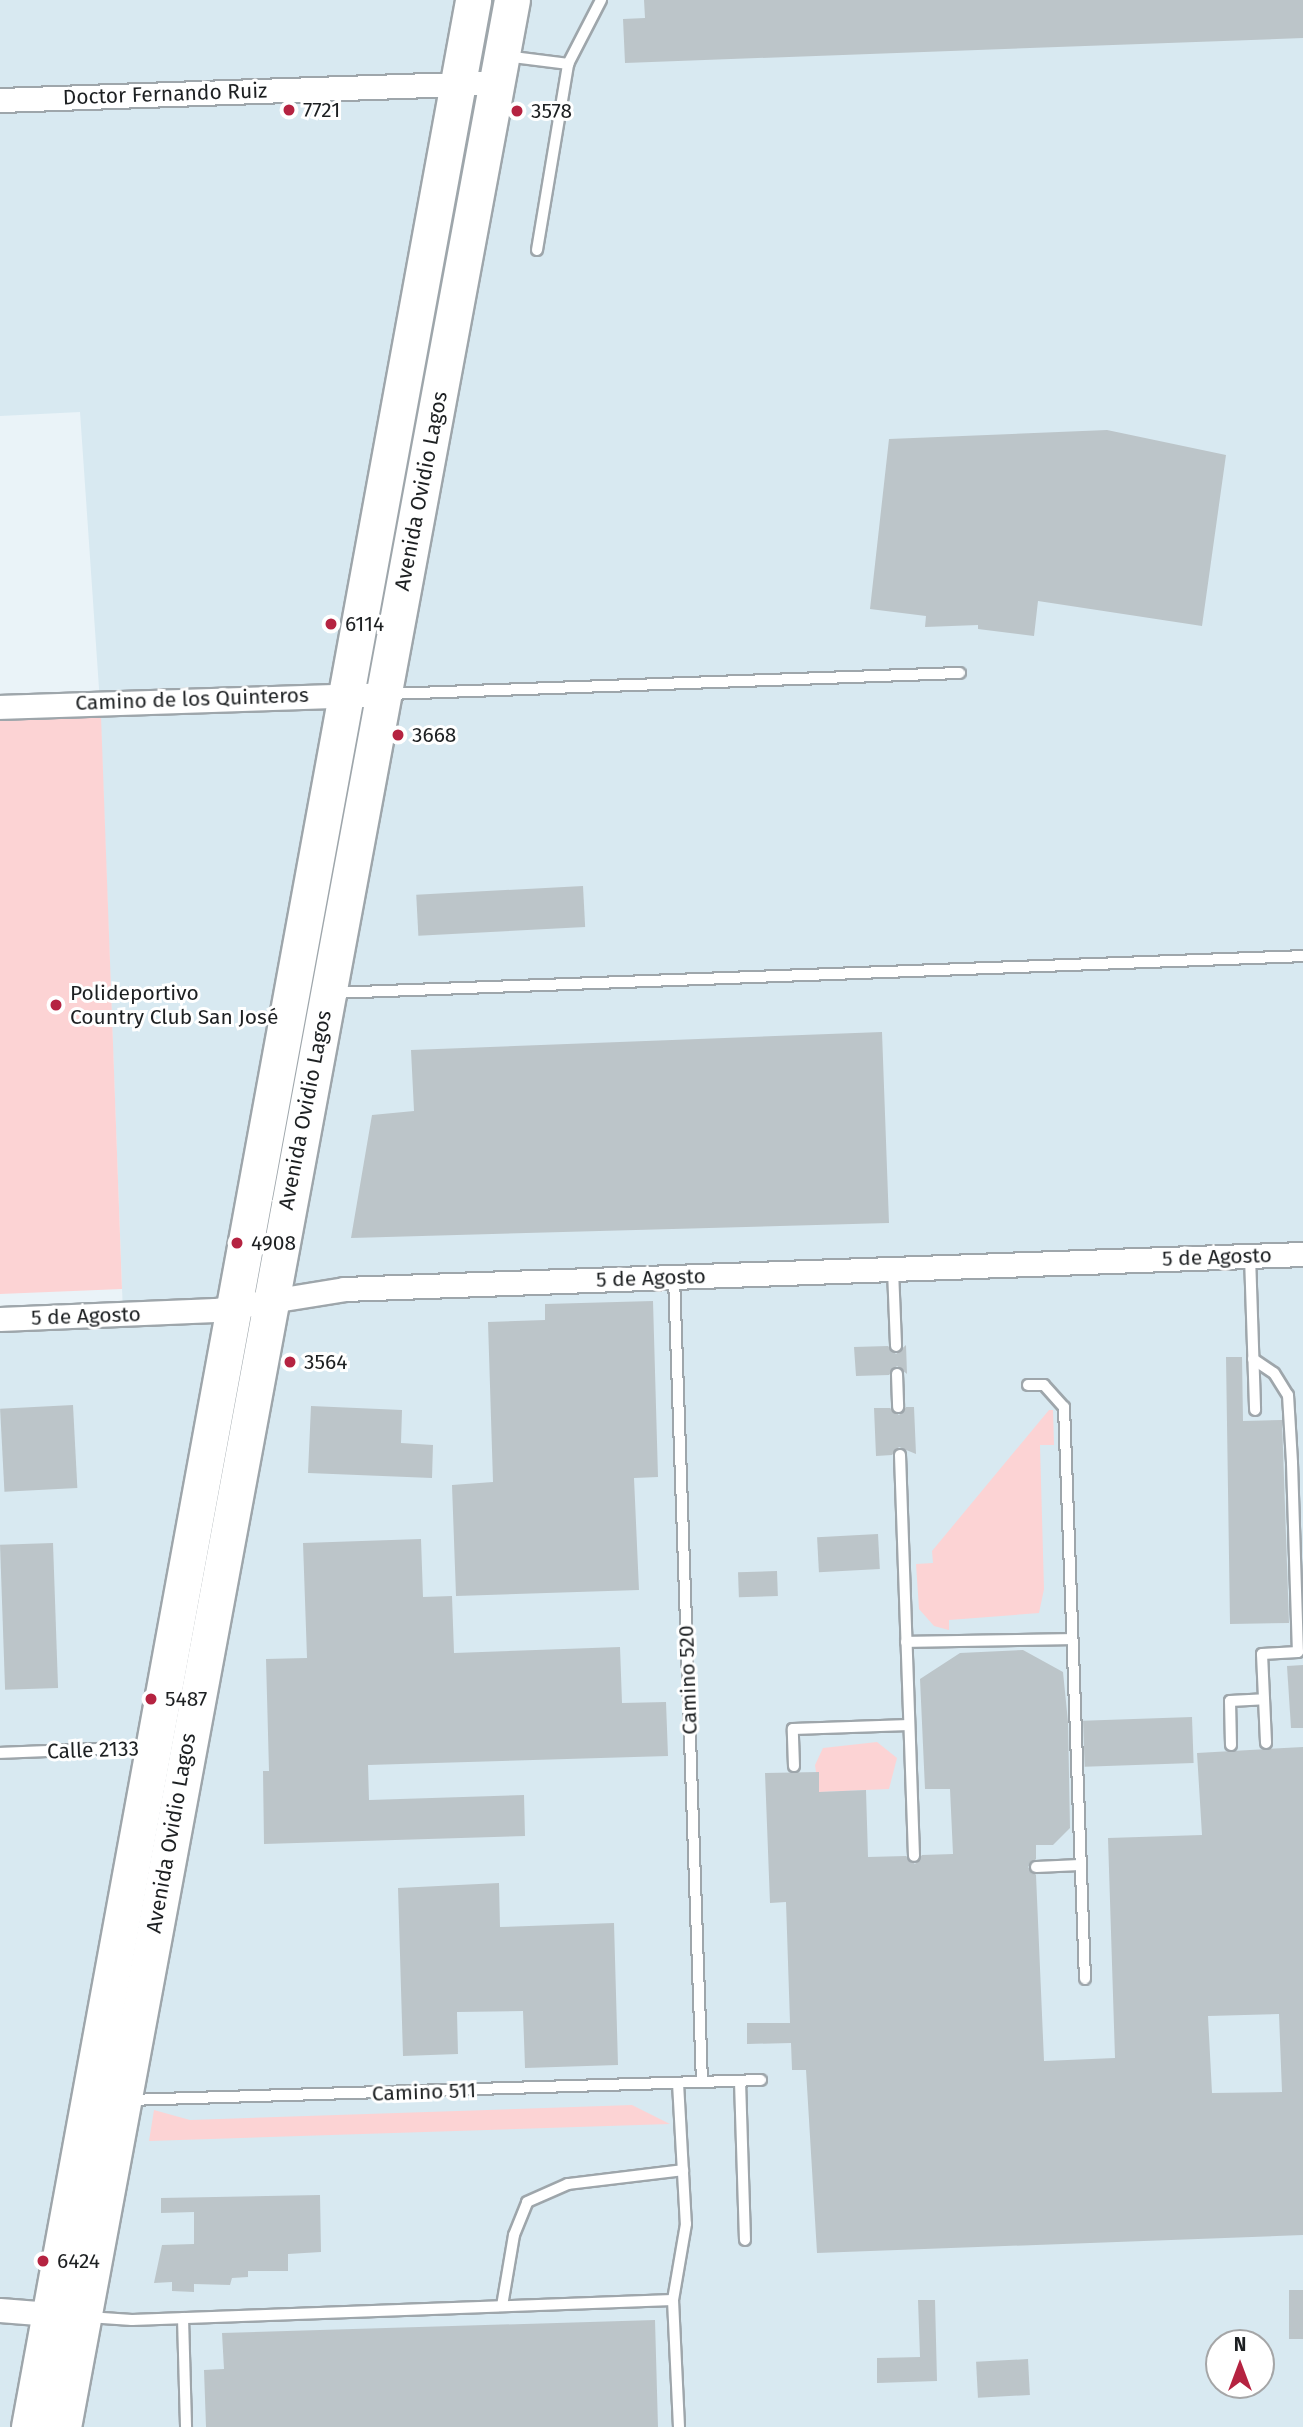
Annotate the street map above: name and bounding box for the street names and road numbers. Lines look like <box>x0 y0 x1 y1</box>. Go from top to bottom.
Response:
street label: Doctor Fernando Ruiz <box>62 78 268 110</box>
street label: Avenida Ovidio Lagos <box>389 389 453 593</box>
street label: Camino de los Quinteros <box>75 682 309 716</box>
street label: Avenida Ovidio Lagos <box>273 1008 337 1212</box>
street label: 5 de Agosto <box>1162 1242 1272 1272</box>
street label: 5 de Agosto <box>596 1263 706 1293</box>
street label: 5 de Agosto <box>31 1301 141 1331</box>
street label: Camino 520 <box>673 1625 703 1735</box>
street label: Avenida Ovidio Lagos <box>141 1731 201 1935</box>
street label: Calle 2133 <box>47 1736 139 1764</box>
street label: Camino 511 <box>371 2078 477 2106</box>

